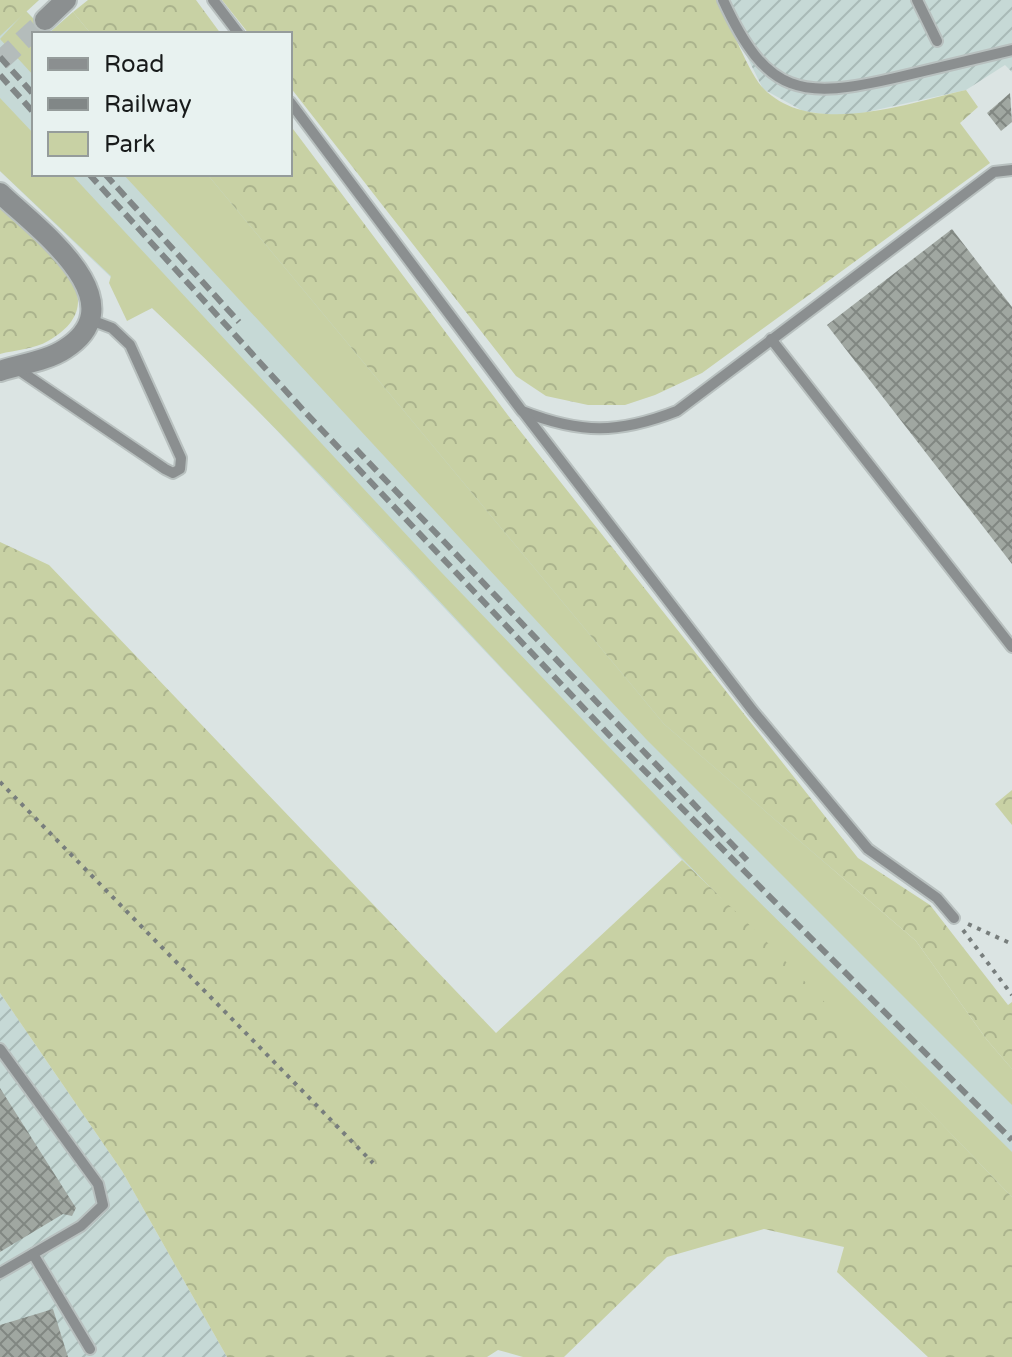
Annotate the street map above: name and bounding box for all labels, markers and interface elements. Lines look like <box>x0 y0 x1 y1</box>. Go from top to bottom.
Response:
legend <box>32 32 292 176</box>
text: Road <box>104 50 164 79</box>
text: Railway <box>104 90 192 119</box>
text: Park <box>104 130 155 159</box>

